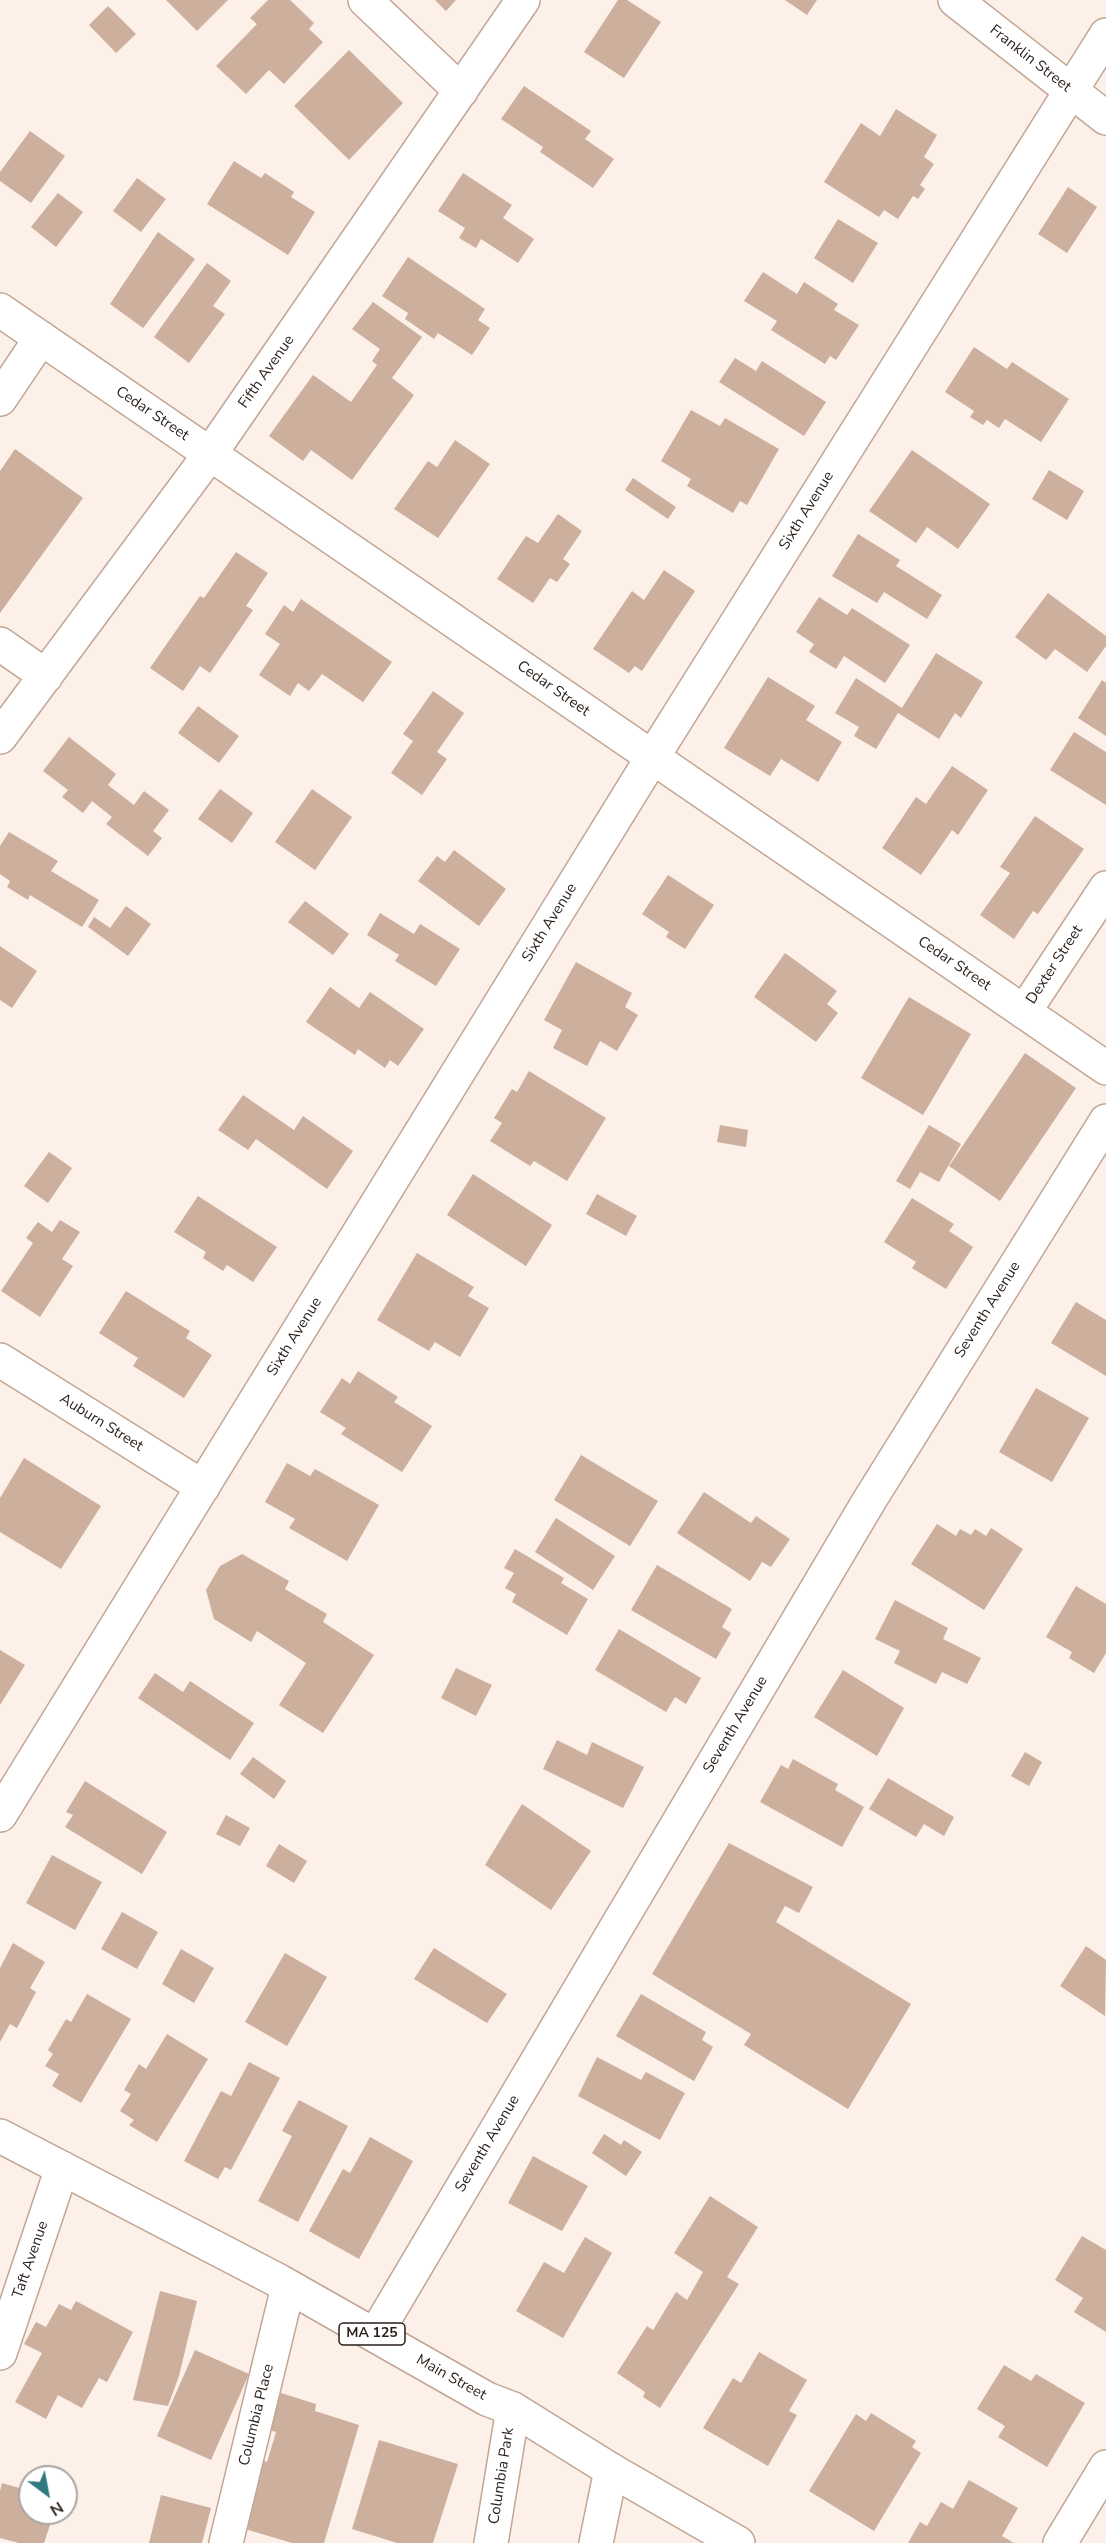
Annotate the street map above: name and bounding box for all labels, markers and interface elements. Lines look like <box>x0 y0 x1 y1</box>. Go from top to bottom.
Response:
street label: Franklin Street <box>986 22 1074 96</box>
street label: Fifth Avenue <box>235 332 299 412</box>
street label: Cedar Street <box>112 383 192 445</box>
street label: Sixth Avenue <box>776 468 838 554</box>
street label: Cedar Street <box>513 657 593 721</box>
street label: Sixth Avenue <box>519 880 581 966</box>
street label: Dexter Street <box>1023 922 1087 1008</box>
street label: Cedar Street <box>914 933 994 995</box>
street label: Seventh Avenue <box>951 1259 1025 1361</box>
street label: Sixth Avenue <box>264 1294 326 1380</box>
street label: Auburn Street <box>56 1390 146 1456</box>
street label: Seventh Avenue <box>700 1673 772 1777</box>
street label: Seventh Avenue <box>452 2092 524 2196</box>
street label: Taft Avenue <box>9 2219 53 2301</box>
road number: MA 125 <box>339 2323 405 2345</box>
street label: Main Street <box>413 2351 489 2405</box>
street label: Columbia Place <box>236 2362 278 2468</box>
street label: Columbia Park <box>485 2426 519 2526</box>
north arrow <box>18 2465 78 2525</box>
text: N <box>46 2496 67 2521</box>

